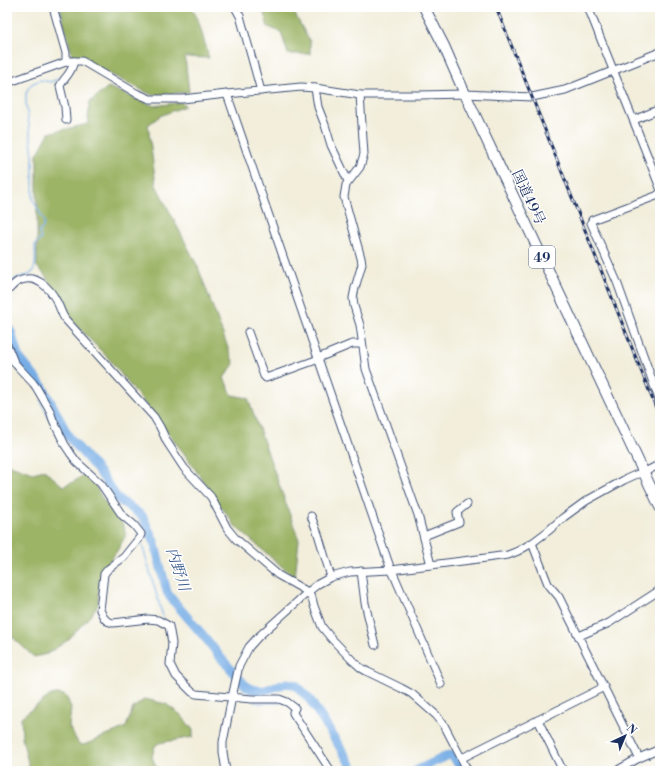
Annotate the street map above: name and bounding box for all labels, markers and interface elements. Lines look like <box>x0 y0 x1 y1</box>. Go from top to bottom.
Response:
street label: 国道49号 <box>508 167 549 228</box>
road number: 49 <box>529 246 555 268</box>
water label: 内野川 <box>162 545 194 595</box>
north arrow <box>605 716 645 756</box>
text: N <box>623 721 639 738</box>

